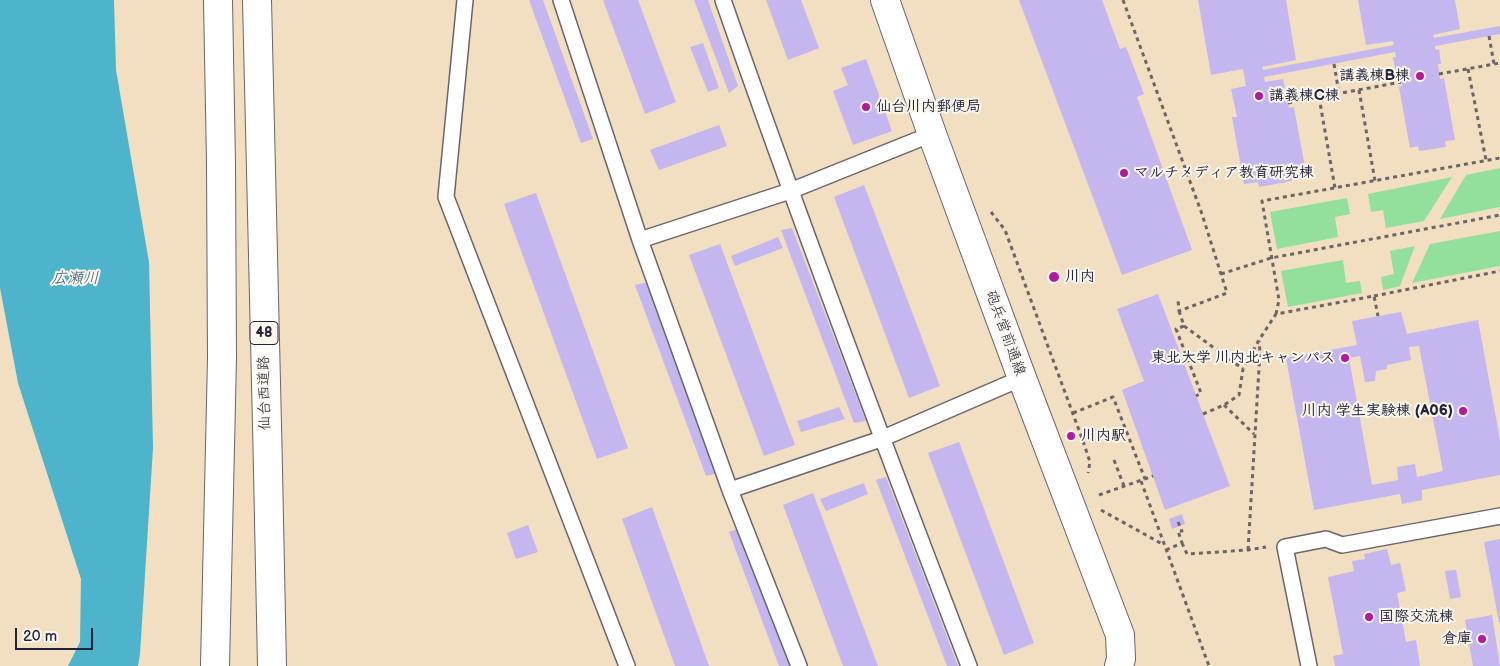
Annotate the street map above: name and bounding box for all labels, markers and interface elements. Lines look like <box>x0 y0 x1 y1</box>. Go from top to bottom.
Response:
place label: 講義棟B棟 <box>1339 67 1410 85</box>
marker: 講義棟B棟 <box>1414 70 1426 82</box>
place label: 講義棟C棟 <box>1269 87 1340 105</box>
marker: 講義棟C棟 <box>1253 90 1265 102</box>
place label: 仙台川内郵便局 <box>876 98 981 116</box>
marker: 仙台川内郵便局 <box>860 101 872 113</box>
place label: マルチメディア教育研究棟 <box>1134 164 1314 182</box>
marker: マルチメディア教育研究棟 <box>1118 167 1130 179</box>
place label: 川内 <box>1065 268 1095 286</box>
water label: 広瀬川 <box>51 269 99 289</box>
marker: 川内 <box>1047 270 1061 284</box>
street label: 砲兵営前通線 <box>981 288 1029 378</box>
road number: 48 <box>250 322 278 344</box>
place label: 東北大学 川内北キャンパス <box>1151 349 1335 367</box>
marker: 東北大学 川内北キャンパス <box>1339 352 1351 364</box>
street label: 仙台西道路 <box>255 355 275 431</box>
place label: 川内 学生実験棟 (A06) <box>1302 402 1453 420</box>
marker: 川内 学生実験棟 (A06) <box>1457 405 1469 417</box>
place label: 川内駅 <box>1081 427 1126 445</box>
marker: 川内駅 <box>1065 430 1077 442</box>
place label: 国際交流棟 <box>1379 608 1454 626</box>
marker: 国際交流棟 <box>1363 611 1375 623</box>
scale bar <box>18 618 95 650</box>
text: 20 m <box>23 627 57 646</box>
place label: 倉庫 <box>1442 630 1472 648</box>
marker: 倉庫 <box>1476 633 1488 645</box>

